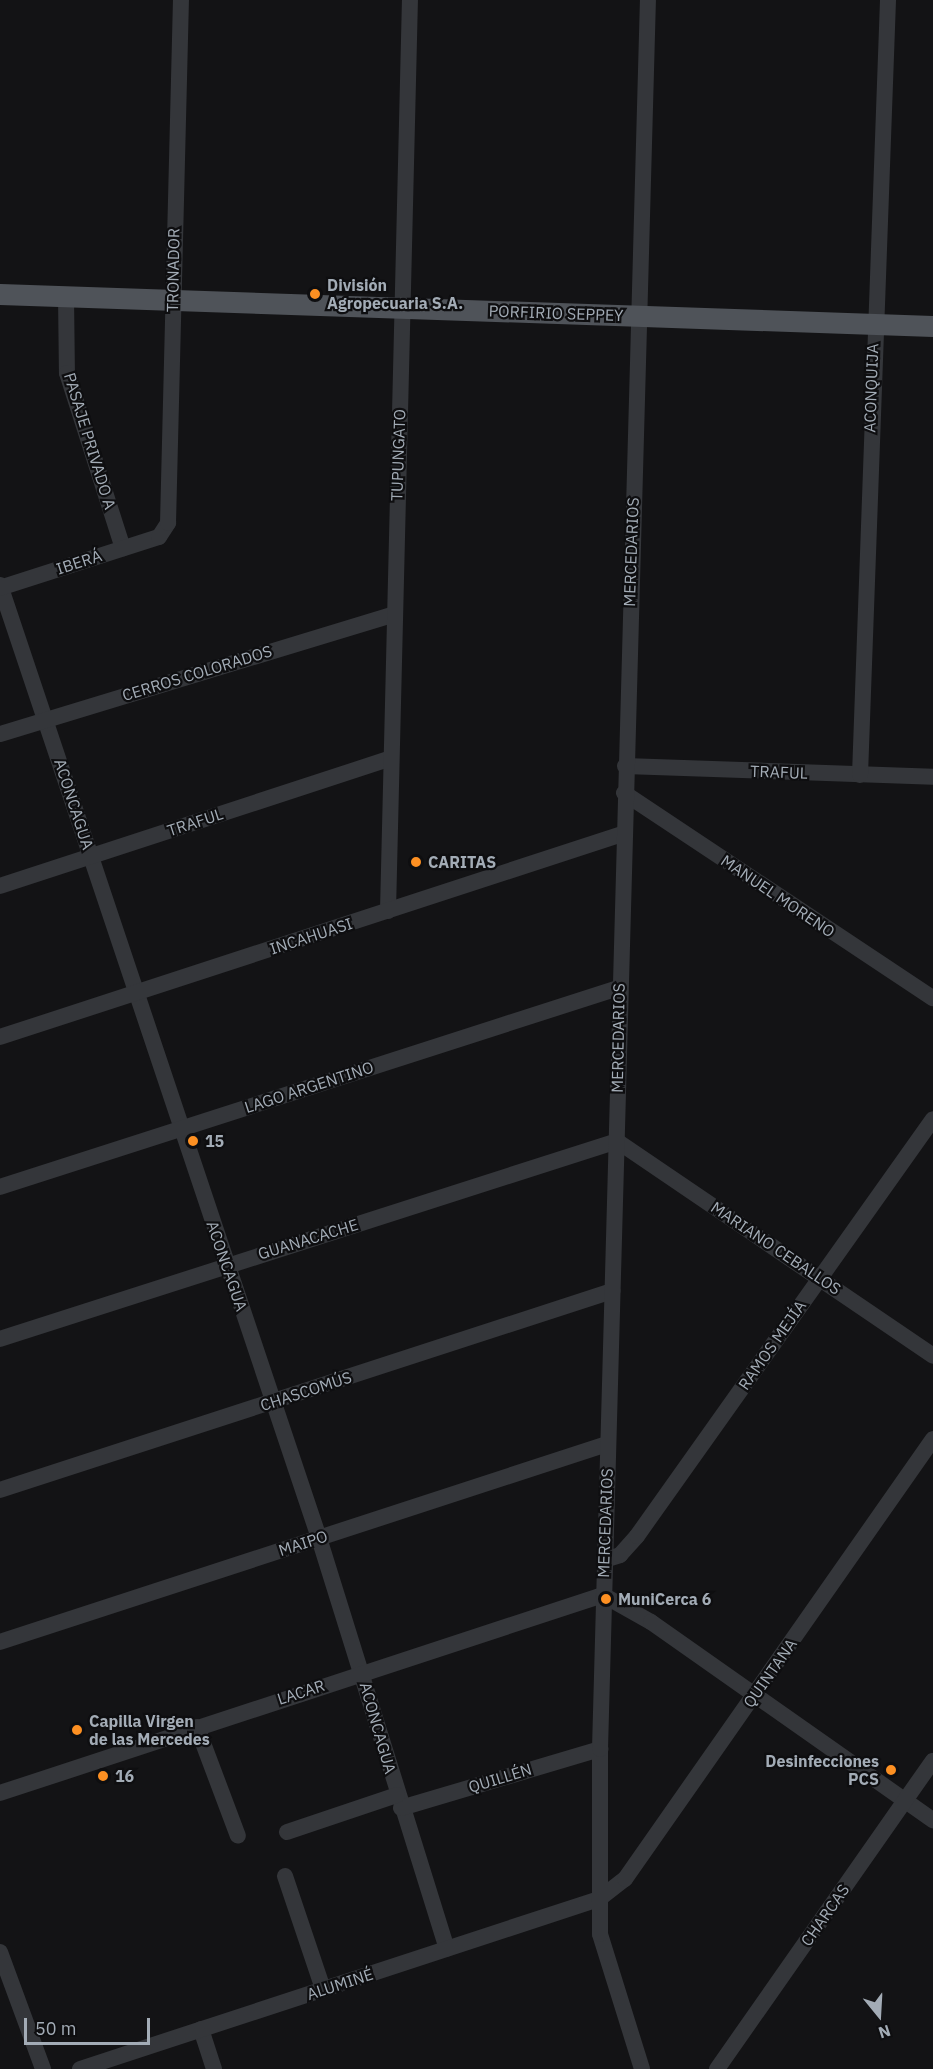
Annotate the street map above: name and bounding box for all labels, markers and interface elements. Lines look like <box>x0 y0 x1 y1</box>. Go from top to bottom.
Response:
street label: TRONADOR <box>163 228 183 312</box>
place label: División Agropecuaria S.A. <box>327 275 463 313</box>
marker: División Agropecuaria S.A. <box>308 287 322 301</box>
street label: PORFIRIO SEPPEY <box>488 301 624 325</box>
street label: ACONQUIJA <box>860 343 882 433</box>
street label: PASAJE PRIVADO A <box>60 370 120 512</box>
street label: TUPUNGATO <box>387 409 409 501</box>
street label: MERCEDARIOS <box>619 497 643 607</box>
street label: IBERÁ <box>54 546 104 578</box>
street label: CERROS COLORADOS <box>120 641 274 705</box>
street label: ACONCAGUA <box>50 756 98 852</box>
street label: TRAFUL <box>750 761 808 783</box>
street label: TRAFUL <box>165 804 225 840</box>
street label: MANUEL MORENO <box>717 851 839 941</box>
place label: CARITAS <box>428 852 496 872</box>
marker: CARITAS <box>409 855 423 869</box>
street label: INCAHUASI <box>267 914 355 958</box>
street label: MERCEDARIOS <box>607 983 629 1093</box>
street label: LAGO ARGENTINO <box>242 1057 376 1117</box>
place label: 15 <box>205 1131 224 1151</box>
marker: 15 <box>186 1134 200 1148</box>
street label: MARIANO CEBALLOS <box>707 1197 845 1299</box>
street label: GUANACACHE <box>256 1215 360 1263</box>
street label: ACONCAGUA <box>203 1218 251 1314</box>
street label: RAMOS MEJÍA <box>734 1297 810 1393</box>
street label: CHASCOMÚS <box>258 1367 354 1415</box>
street label: MERCEDARIOS <box>593 1468 617 1578</box>
street label: MAIPO <box>276 1526 330 1560</box>
place label: MuniCerca 6 <box>618 1589 711 1609</box>
marker: MuniCerca 6 <box>599 1592 613 1606</box>
street label: QUINTANA <box>739 1635 801 1711</box>
street label: LACAR <box>275 1675 327 1709</box>
street label: ACONCAGUA <box>356 1680 400 1776</box>
place label: Capilla Virgen de las Mercedes <box>89 1711 210 1749</box>
marker: Capilla Virgen de las Mercedes <box>70 1723 84 1737</box>
place label: Desinfecciones PCS <box>765 1751 879 1789</box>
street label: QUILLÉN <box>466 1759 534 1797</box>
marker: Desinfecciones PCS <box>884 1763 898 1777</box>
place label: 16 <box>115 1766 134 1786</box>
marker: 16 <box>96 1769 110 1783</box>
street label: CHARCAS <box>797 1880 853 1950</box>
street label: ALUMINÉ <box>304 1964 376 2004</box>
north arrow <box>849 1985 909 2045</box>
scale bar <box>27 2006 153 2044</box>
text: 50 m <box>35 2017 77 2040</box>
text: N <box>876 2021 893 2043</box>

